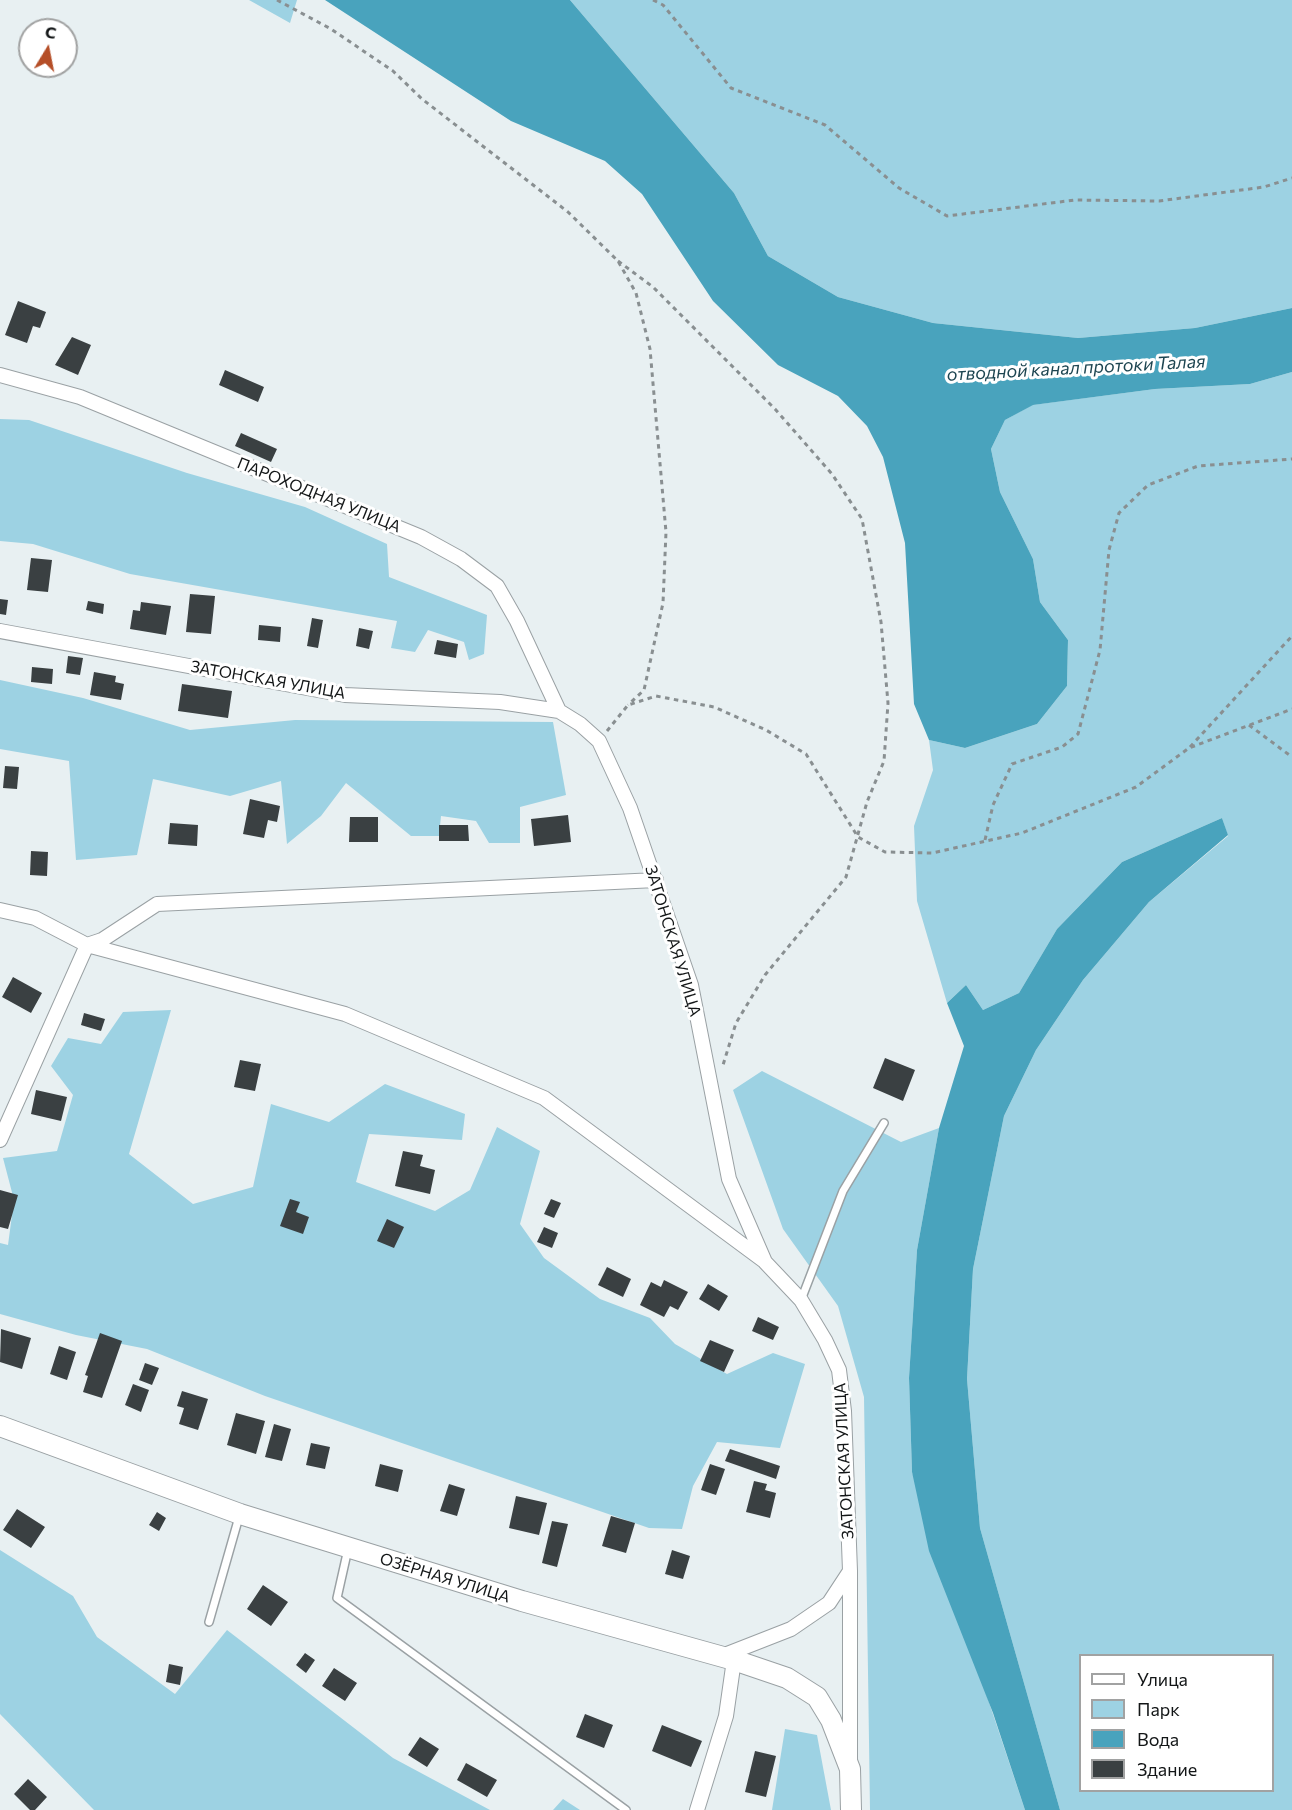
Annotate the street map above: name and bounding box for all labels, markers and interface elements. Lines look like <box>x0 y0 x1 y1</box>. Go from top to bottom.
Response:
north arrow <box>18 18 78 78</box>
text: С <box>44 21 58 42</box>
water label: отводной канал протоки Талая <box>946 350 1206 386</box>
street label: ПАРОХОДНАЯ УЛИЦА <box>234 453 404 537</box>
street label: ЗАТОНСКАЯ УЛИЦА <box>189 657 347 703</box>
street label: ЗАТОНСКАЯ УЛИЦА <box>641 863 705 1019</box>
street label: ЗАТОНСКАЯ УЛИЦА <box>830 1382 858 1540</box>
street label: ОЗЁРНАЯ УЛИЦА <box>378 1549 512 1607</box>
legend <box>1079 1654 1274 1792</box>
text: Улица <box>1137 1668 1188 1690</box>
text: Парк <box>1137 1698 1180 1720</box>
text: Вода <box>1137 1728 1179 1750</box>
text: Здание <box>1137 1758 1197 1780</box>

